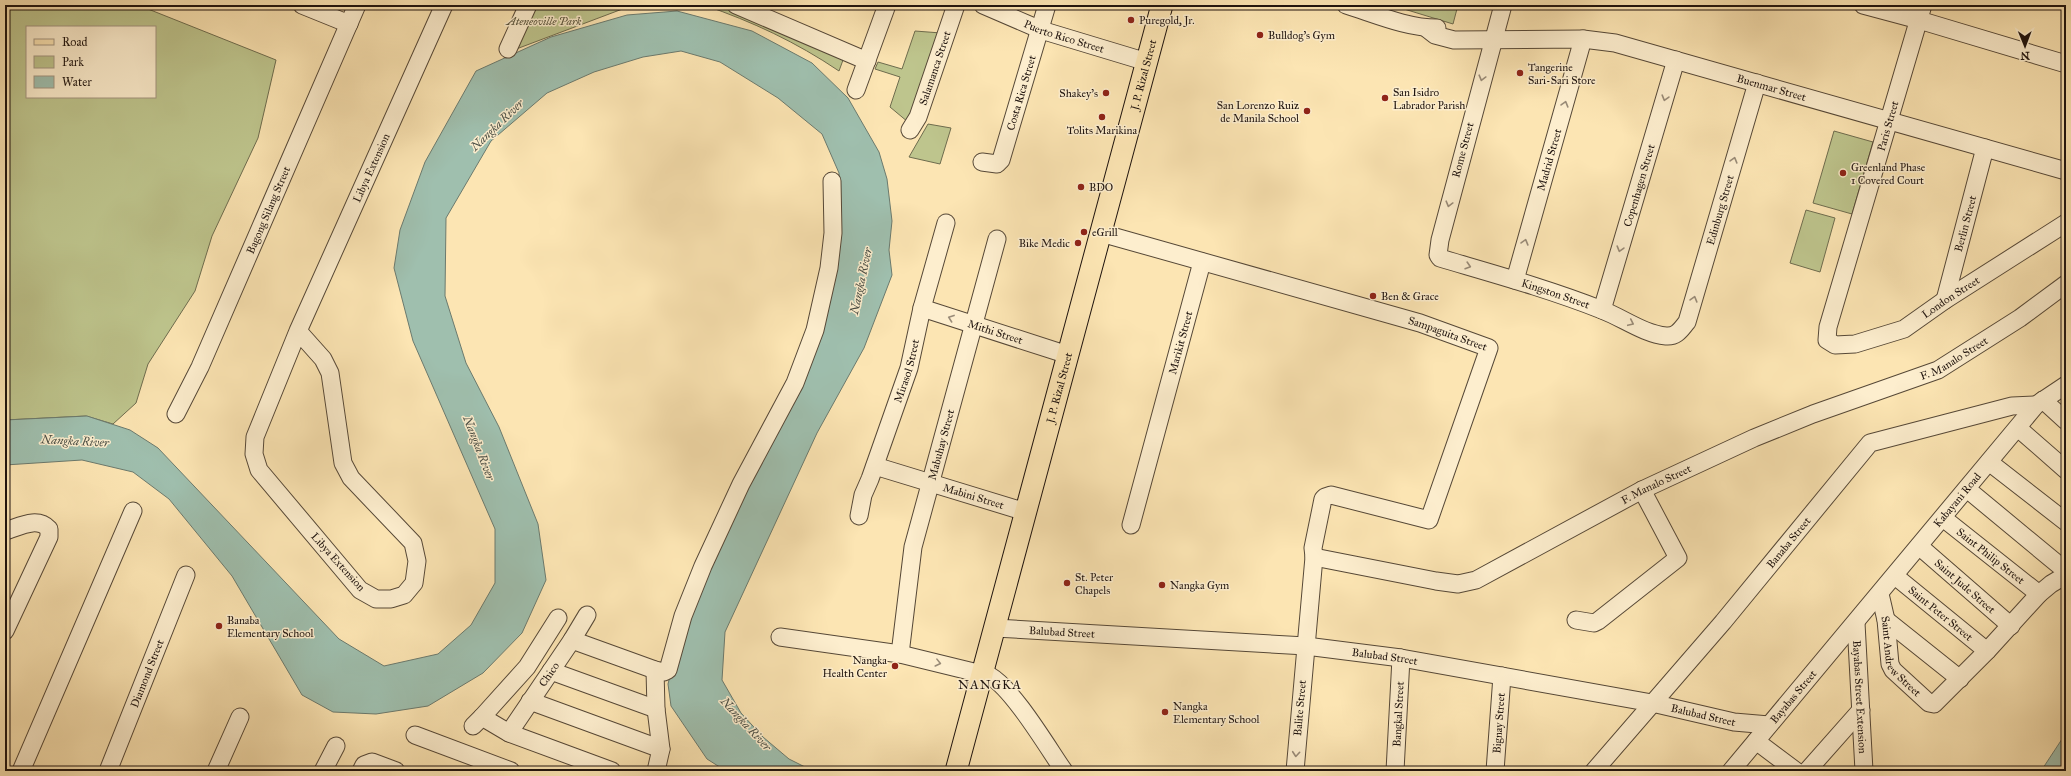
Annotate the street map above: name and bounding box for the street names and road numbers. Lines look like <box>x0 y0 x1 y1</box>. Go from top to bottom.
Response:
street label: Puerto Rico Street <box>1022 17 1106 55</box>
street label: Salamanca Street <box>916 29 953 107</box>
street label: J. P. Rizal Street <box>1127 38 1159 113</box>
street label: Costa Rica Street <box>1004 53 1038 132</box>
street label: Buenmar Street <box>1735 71 1808 103</box>
street label: Paris Street <box>1875 99 1901 153</box>
street label: Rome Street <box>1449 121 1477 179</box>
street label: Madrid Street <box>1534 127 1564 192</box>
street label: Libya Extension <box>350 131 392 204</box>
street label: Copenhagen Street <box>1621 142 1657 228</box>
street label: Bagong Silang Street <box>243 164 293 256</box>
street label: Edinburg Street <box>1703 173 1736 247</box>
street label: Berlin Street <box>1951 194 1979 253</box>
street label: London Street <box>1919 273 1982 321</box>
street label: Kingston Street <box>1520 276 1592 311</box>
street label: Marikit Street <box>1166 309 1195 376</box>
street label: Sampaguita Street <box>1407 314 1489 353</box>
street label: Mithi Street <box>966 317 1025 347</box>
street label: F. Manalo Street <box>1918 334 1990 382</box>
street label: Mirasol Street <box>891 338 922 404</box>
street label: J. P. Rizal Street <box>1043 351 1075 426</box>
street label: Mabuhay Street <box>925 408 957 481</box>
street label: F. Manalo Street <box>1619 462 1693 507</box>
street label: Kabayani Road <box>1931 470 1984 530</box>
street label: Mabini Street <box>941 481 1006 511</box>
street label: Banaba Street <box>1764 514 1813 571</box>
street label: Saint Philip Street <box>1954 525 2027 587</box>
street label: Libya Extension <box>308 530 368 594</box>
street label: Saint Jude Street <box>1932 556 1998 616</box>
street label: Saint Peter Street <box>1906 583 1976 643</box>
street label: Saint Andrew Street <box>1879 615 1924 699</box>
street label: Balubad Street <box>1029 623 1095 640</box>
street label: Diamond Street <box>127 637 166 710</box>
street label: Bayabas Street Extension <box>1850 640 1870 754</box>
street label: Balubad Street <box>1351 645 1419 667</box>
street label: Chico <box>536 659 562 689</box>
street label: Bayabas Street <box>1767 667 1819 726</box>
street label: Balite Street <box>1291 679 1309 736</box>
street label: Bangkal Street <box>1390 681 1406 747</box>
street label: Bignay Street <box>1490 692 1507 754</box>
street label: Balubad Street <box>1670 701 1737 729</box>

